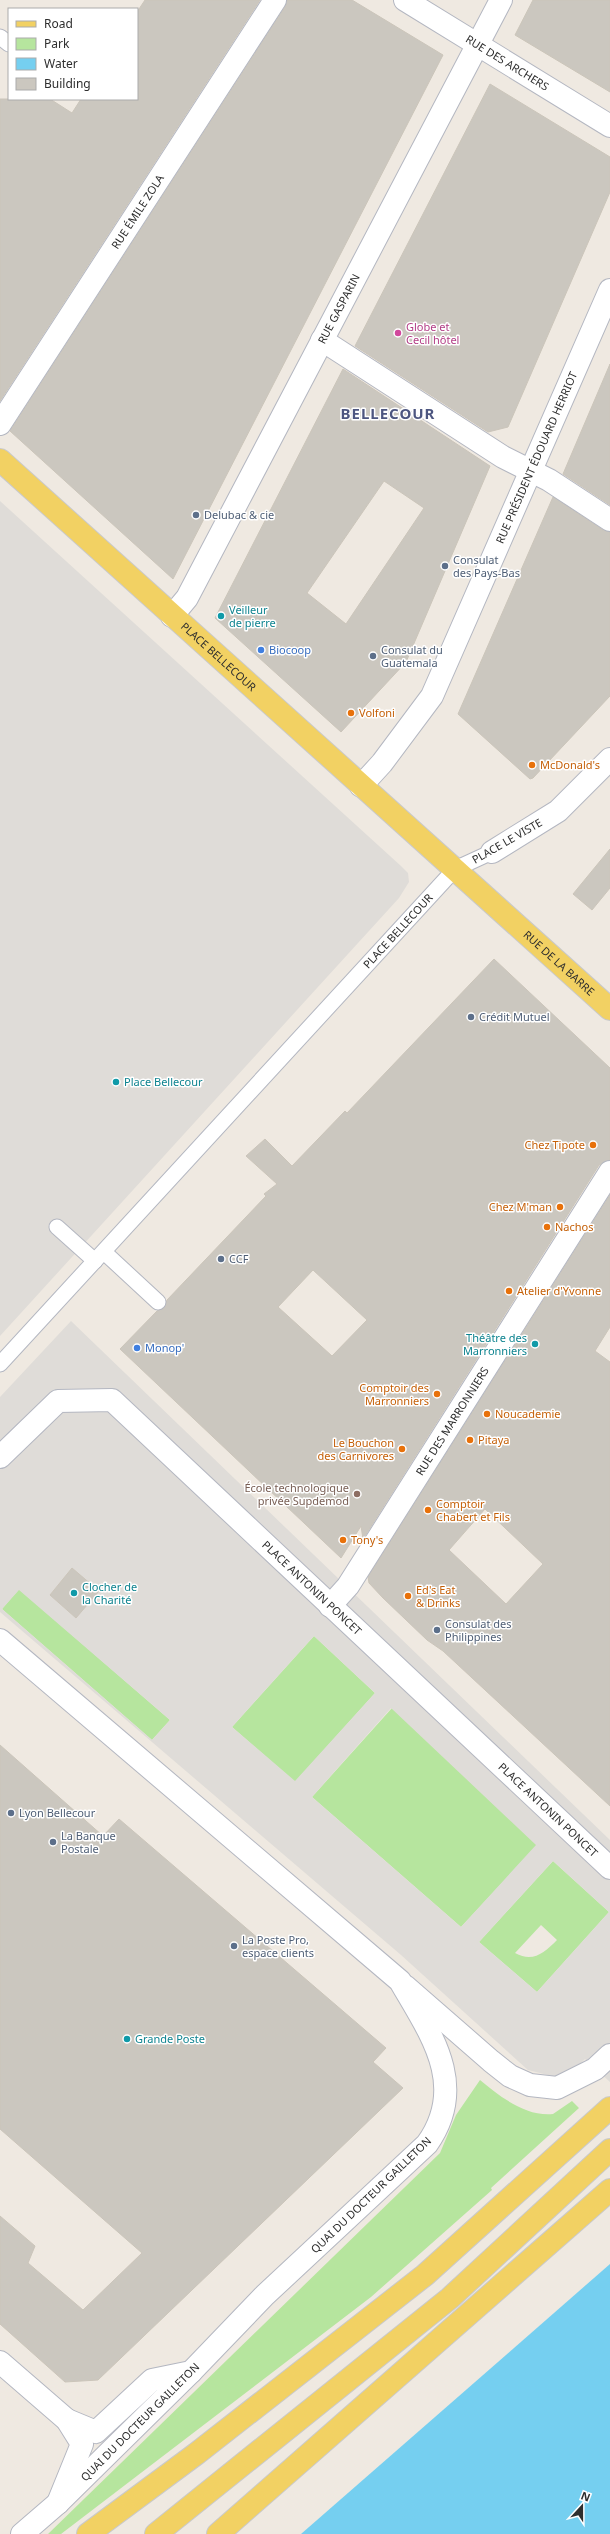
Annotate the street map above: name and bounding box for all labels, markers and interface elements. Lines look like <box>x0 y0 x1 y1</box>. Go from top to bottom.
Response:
legend <box>8 8 138 100</box>
text: Road <box>44 15 73 32</box>
street label: RUE DES ARCHERS <box>463 31 552 94</box>
text: Park <box>44 35 70 52</box>
text: Water <box>44 55 78 72</box>
text: Building <box>44 75 91 92</box>
street label: RUE ÉMILE ZOLA <box>108 170 167 252</box>
street label: RUE GASPARIN <box>314 271 363 346</box>
place label: Globe et Cecil hôtel <box>406 319 459 347</box>
marker: Globe et Cecil hôtel <box>393 328 403 338</box>
street label: RUE PRÉSIDENT ÉDOUARD HERRIOT <box>492 369 580 546</box>
district label: BELLECOUR <box>341 403 435 423</box>
place label: Delubac & cie <box>204 507 274 522</box>
marker: Delubac & cie <box>191 510 201 520</box>
place label: Consulat des Pays-Bas <box>453 552 520 580</box>
marker: Consulat des Pays-Bas <box>440 561 450 571</box>
place label: Veilleur de pierre <box>229 602 276 630</box>
marker: Veilleur de pierre <box>216 611 226 621</box>
street label: PLACE BELLECOUR <box>178 619 260 694</box>
place label: Biocoop <box>269 642 311 657</box>
place label: Consulat du Guatemala <box>381 642 443 670</box>
marker: Biocoop <box>256 645 266 655</box>
marker: Consulat du Guatemala <box>368 651 378 661</box>
place label: Volfoni <box>359 705 395 720</box>
marker: Volfoni <box>346 708 356 718</box>
place label: McDonald's <box>540 757 600 772</box>
marker: McDonald's <box>527 760 537 770</box>
street label: PLACE LE VISTE <box>469 814 544 867</box>
street label: PLACE BELLECOUR <box>359 890 436 971</box>
street label: RUE DE LA BARRE <box>521 927 598 999</box>
place label: Crédit Mutuel <box>479 1009 550 1024</box>
marker: Crédit Mutuel <box>466 1012 476 1022</box>
place label: Place Bellecour <box>124 1074 203 1089</box>
marker: Place Bellecour <box>111 1077 121 1087</box>
place label: Chez Tipote <box>525 1137 585 1152</box>
marker: Chez Tipote <box>588 1140 598 1150</box>
place label: Chez M'man <box>489 1199 552 1214</box>
marker: Chez M'man <box>555 1202 565 1212</box>
place label: Nachos <box>555 1219 594 1234</box>
marker: Nachos <box>542 1222 552 1232</box>
place label: CCF <box>229 1251 249 1266</box>
marker: CCF <box>216 1254 226 1264</box>
place label: Atelier d'Yvonne <box>517 1283 601 1298</box>
marker: Atelier d'Yvonne <box>504 1286 514 1296</box>
place label: Théâtre des Marronniers <box>463 1330 527 1358</box>
marker: Théâtre des Marronniers <box>530 1339 540 1349</box>
place label: Monop' <box>145 1340 184 1355</box>
marker: Monop' <box>132 1343 142 1353</box>
street label: RUE DES MARRONNIERS <box>412 1364 492 1478</box>
place label: Comptoir des Marronniers <box>359 1380 429 1408</box>
marker: Comptoir des Marronniers <box>432 1389 442 1399</box>
place label: Noucademie <box>495 1406 561 1421</box>
marker: Noucademie <box>482 1409 492 1419</box>
place label: Pitaya <box>478 1432 509 1447</box>
place label: Le Bouchon des Carnivores <box>318 1435 394 1463</box>
marker: Pitaya <box>465 1435 475 1445</box>
marker: Le Bouchon des Carnivores <box>397 1444 407 1454</box>
place label: École technologique privée Supdemod <box>244 1480 349 1508</box>
marker: École technologique privée Supdemod <box>352 1489 362 1499</box>
place label: Comptoir Chabert et Fils <box>436 1496 510 1524</box>
marker: Comptoir Chabert et Fils <box>423 1505 433 1515</box>
place label: Tony's <box>351 1532 383 1547</box>
marker: Tony's <box>338 1535 348 1545</box>
street label: PLACE ANTONIN PONCET <box>259 1537 365 1638</box>
place label: Clocher de la Charité <box>82 1579 137 1607</box>
place label: Ed's Eat & Drinks <box>416 1582 460 1610</box>
marker: Clocher de la Charité <box>69 1588 79 1598</box>
marker: Ed's Eat & Drinks <box>403 1591 413 1601</box>
place label: Consulat des Philippines <box>445 1616 512 1644</box>
marker: Consulat des Philippines <box>432 1625 442 1635</box>
street label: PLACE ANTONIN PONCET <box>495 1759 601 1860</box>
place label: Lyon Bellecour <box>19 1805 96 1820</box>
marker: Lyon Bellecour <box>6 1808 16 1818</box>
place label: La Banque Postale <box>61 1828 116 1856</box>
marker: La Banque Postale <box>48 1837 58 1847</box>
place label: La Poste Pro, espace clients <box>242 1932 314 1960</box>
marker: La Poste Pro, espace clients <box>229 1941 239 1951</box>
place label: Grande Poste <box>135 2031 205 2046</box>
marker: Grande Poste <box>122 2034 132 2044</box>
street label: QUAI DU DOCTEUR GAILLETON <box>307 2133 434 2256</box>
street label: QUAI DU DOCTEUR GAILLETON <box>77 2359 202 2484</box>
north arrow <box>562 2486 602 2526</box>
text: N <box>579 2488 593 2505</box>

